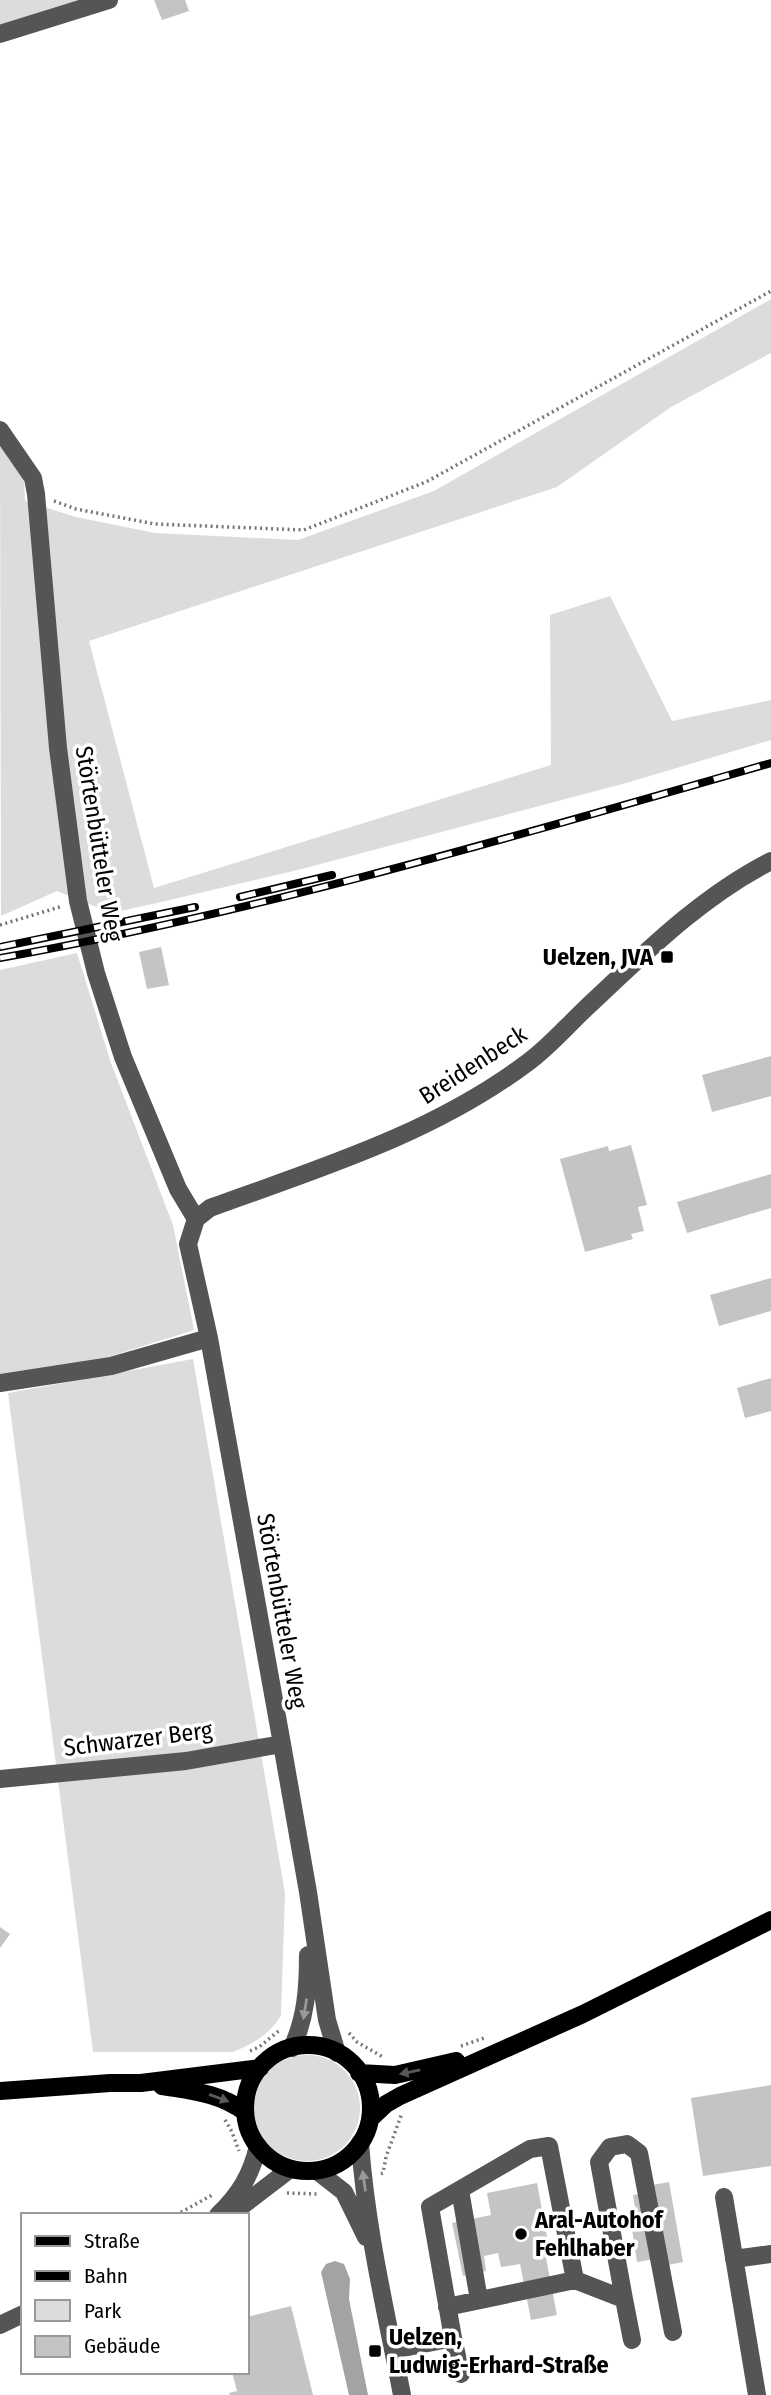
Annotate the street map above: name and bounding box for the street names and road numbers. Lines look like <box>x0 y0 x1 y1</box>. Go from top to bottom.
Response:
street label: Störtenbütteler Weg <box>70 744 128 945</box>
street label: Breidenbeck <box>414 1020 533 1110</box>
street label: Störtenbütteler Weg <box>251 1511 313 1712</box>
street label: Schwarzer Berg <box>62 1716 215 1762</box>

